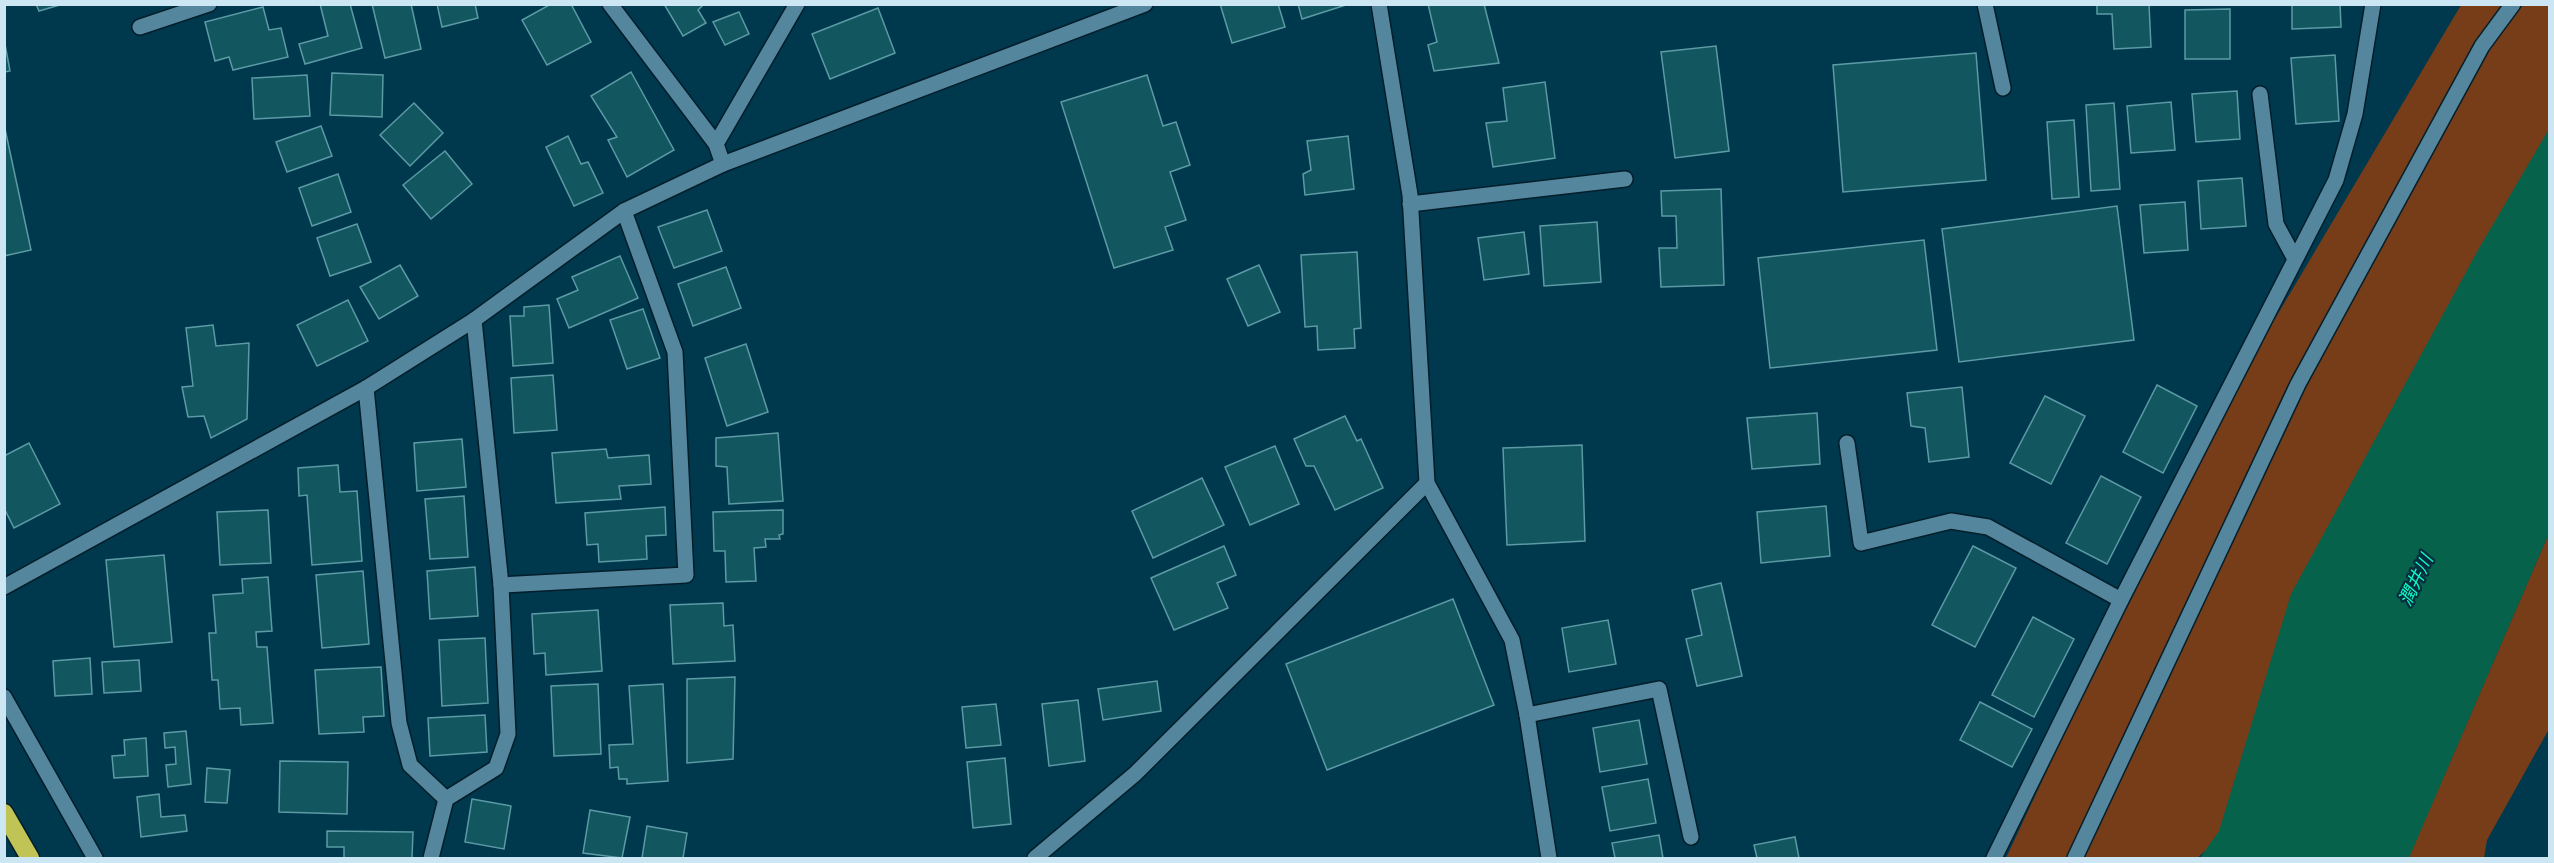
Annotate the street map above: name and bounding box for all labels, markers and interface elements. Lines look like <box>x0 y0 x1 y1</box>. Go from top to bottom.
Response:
water label: 潤井川 <box>2393 549 2439 610</box>

